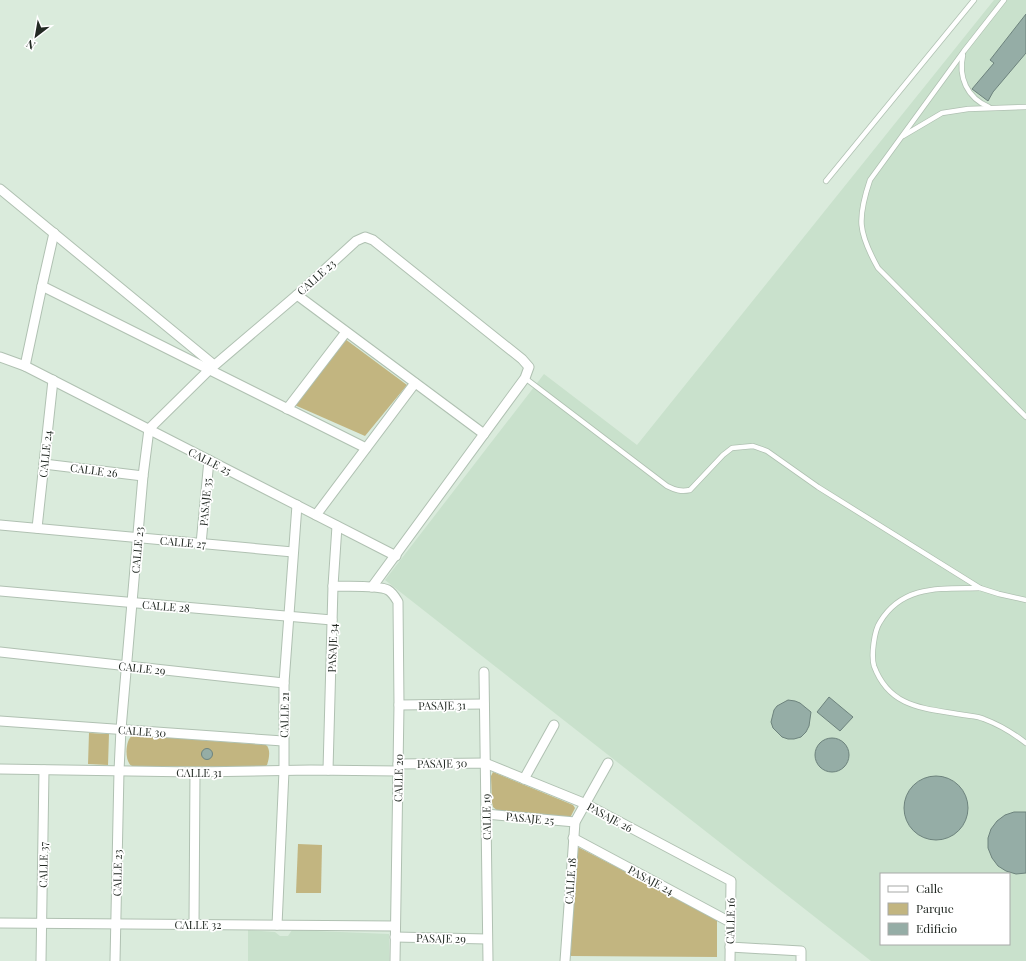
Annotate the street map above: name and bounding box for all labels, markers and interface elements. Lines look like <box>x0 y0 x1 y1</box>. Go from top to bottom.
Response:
north arrow <box>16 16 56 56</box>
text: N <box>23 36 38 53</box>
street label: CALLE 23 <box>294 256 338 298</box>
street label: CALLE 24 <box>35 429 55 478</box>
street label: CALLE 25 <box>186 444 234 478</box>
street label: CALLE 26 <box>69 460 119 480</box>
street label: PASAJE 35 <box>195 477 215 527</box>
street label: CALLE 23 <box>127 526 147 574</box>
street label: CALLE 27 <box>159 533 207 552</box>
street label: CALLE 28 <box>142 596 191 616</box>
street label: PASAJE 34 <box>324 623 340 673</box>
street label: CALLE 29 <box>118 658 167 678</box>
street label: CALLE 21 <box>276 692 292 738</box>
street label: PASAJE 31 <box>418 697 466 713</box>
street label: CALLE 30 <box>117 722 167 740</box>
street label: CALLE 20 <box>390 753 406 802</box>
street label: PASAJE 30 <box>417 755 468 771</box>
street label: CALLE 31 <box>176 765 222 780</box>
street label: CALLE 19 <box>478 793 494 840</box>
street label: PASAJE 26 <box>585 799 636 835</box>
street label: PASAJE 25 <box>505 808 555 828</box>
street label: CALLE 37 <box>35 841 51 888</box>
street label: CALLE 23 <box>109 849 125 897</box>
street label: CALLE 18 <box>561 857 579 905</box>
street label: PASAJE 24 <box>626 862 677 898</box>
legend <box>880 873 1010 945</box>
text: Calle <box>916 880 943 896</box>
street label: CALLE 16 <box>722 897 738 944</box>
text: Parque <box>916 900 954 916</box>
street label: CALLE 32 <box>175 917 221 932</box>
text: Edificio <box>916 920 958 936</box>
street label: PASAJE 29 <box>416 930 466 946</box>

